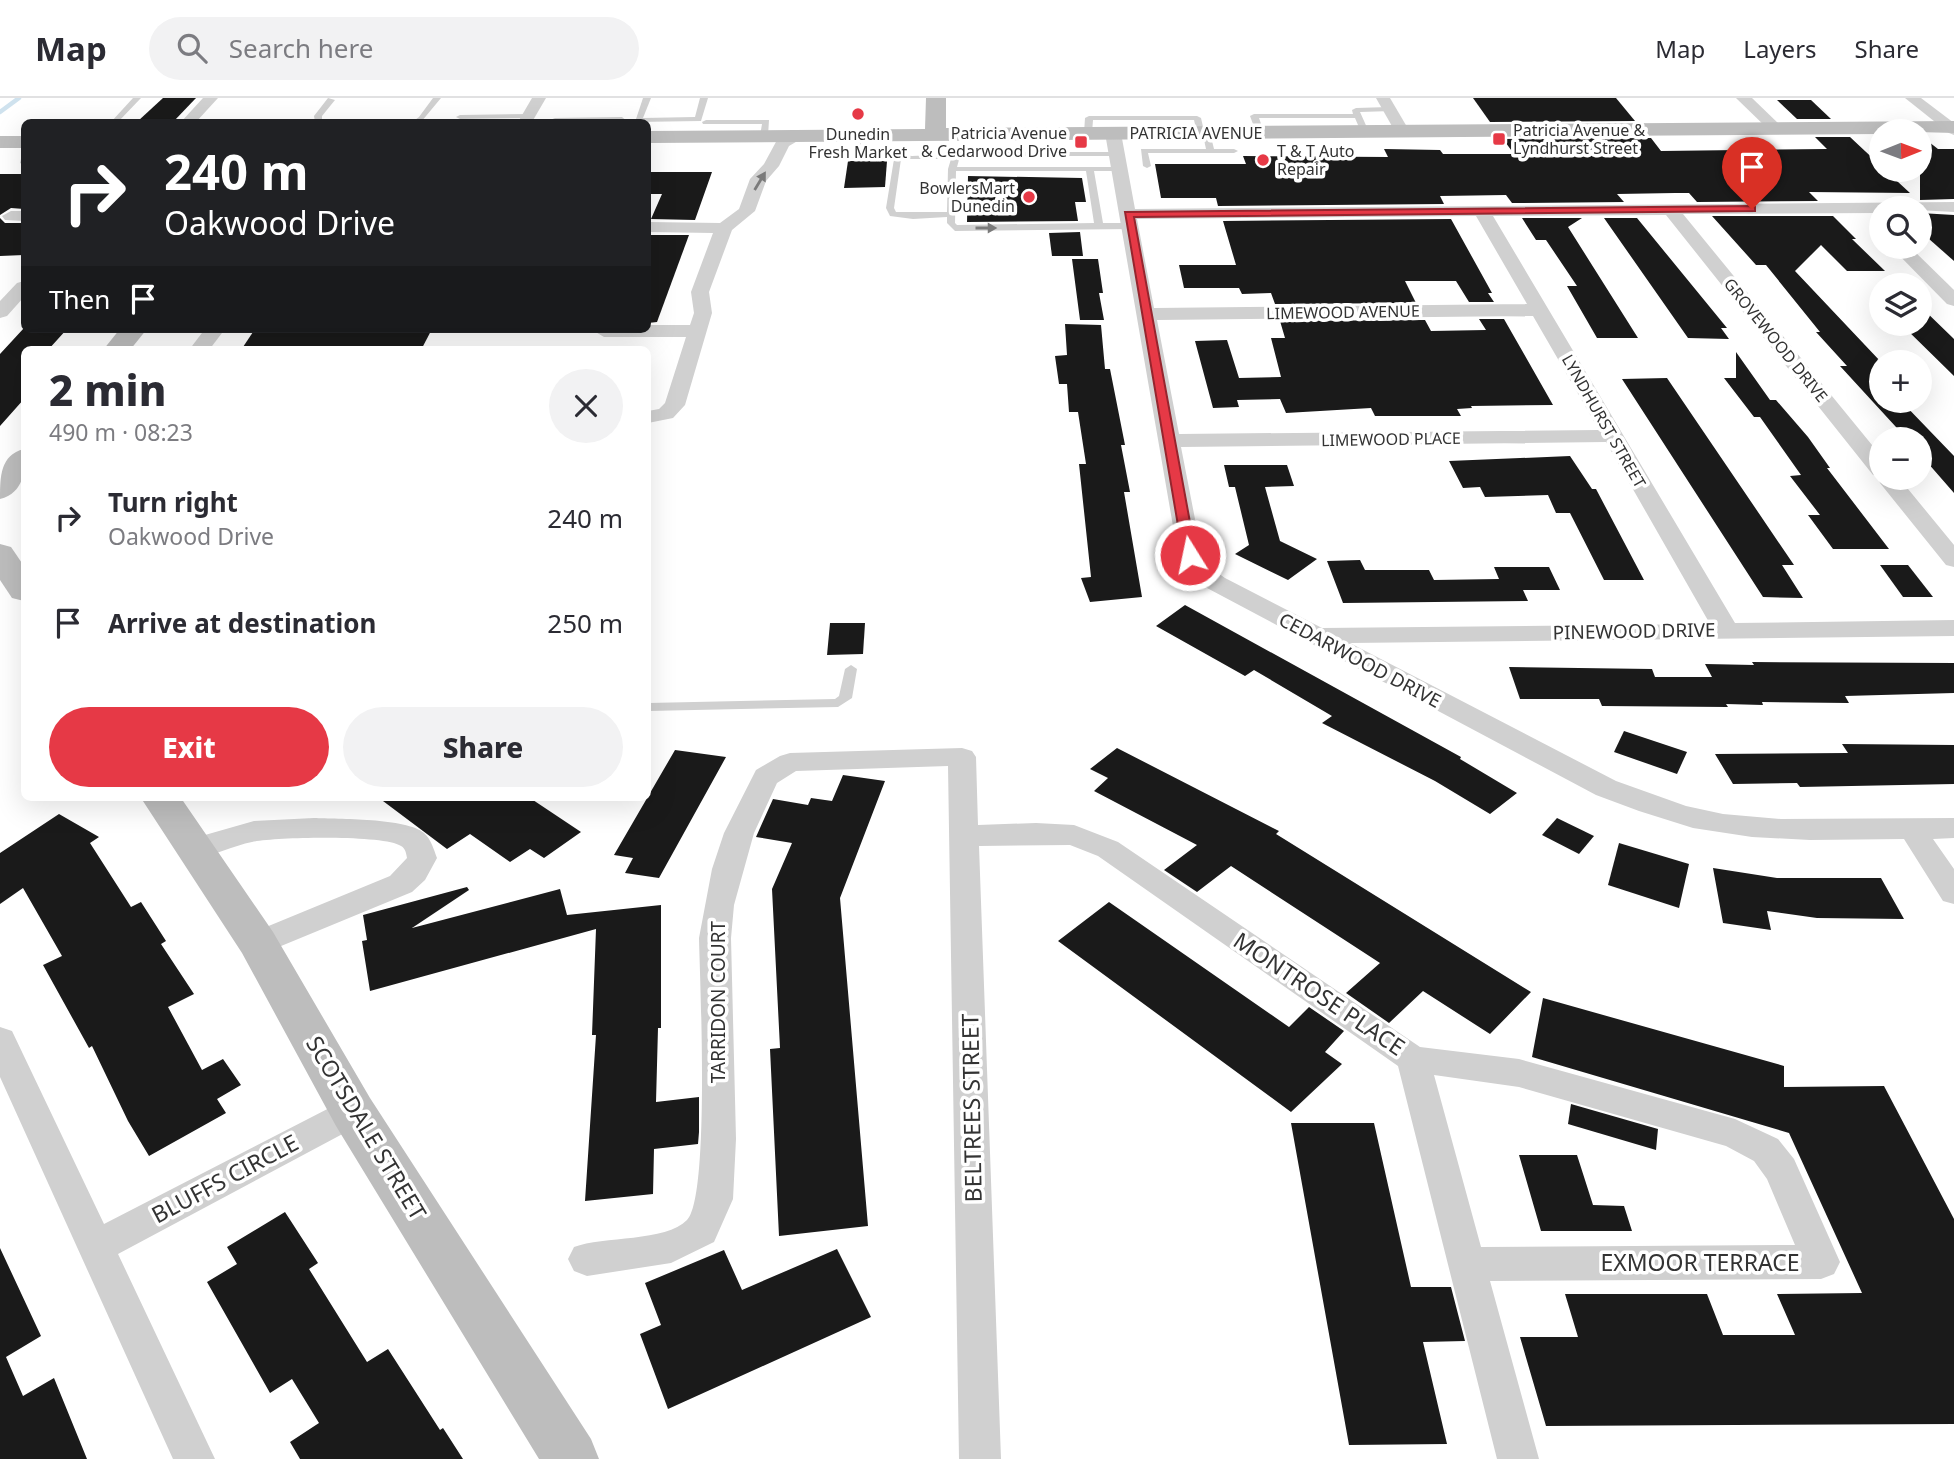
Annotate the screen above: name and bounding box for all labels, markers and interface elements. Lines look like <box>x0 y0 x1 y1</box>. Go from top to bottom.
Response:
search box <box>149 17 639 80</box>
text: Map <box>35 26 107 71</box>
icon: search <box>173 29 211 67</box>
text: Search here <box>229 30 373 66</box>
text: Map <box>1655 32 1705 65</box>
text: Layers <box>1743 32 1817 65</box>
text: Share <box>1855 32 1919 65</box>
marker: Dunedin Fresh Market <box>850 106 866 122</box>
place label: Patricia Avenue & Lyndhurst Street <box>1513 119 1645 159</box>
north arrow <box>1869 119 1932 182</box>
map controls <box>1869 119 1932 490</box>
place label: Patricia Avenue & Cedarwood Drive <box>921 122 1067 162</box>
street label: PATRICIA AVENUE <box>1129 122 1263 144</box>
place label: Dunedin Fresh Market <box>809 123 908 163</box>
marker: Patricia Avenue & Lyndhurst Street <box>1491 131 1507 147</box>
marker: Patricia Avenue & Cedarwood Drive <box>1073 134 1089 150</box>
pin <box>1722 137 1782 209</box>
text: 240 m <box>164 138 309 204</box>
place label: T & T Auto Repair <box>1277 140 1355 180</box>
icon: right <box>49 147 140 238</box>
icon: arrive <box>1733 148 1771 186</box>
marker: T & T Auto Repair <box>1255 152 1271 168</box>
one-way arrow <box>753 171 766 191</box>
place label: BowlersMart Dunedin <box>919 177 1015 217</box>
marker: BowlersMart Dunedin <box>1021 189 1037 205</box>
button: search <box>1869 196 1932 259</box>
text: Oakwood Drive <box>164 201 395 244</box>
one-way arrow <box>976 222 998 234</box>
street label: GROVEWOOD DRIVE <box>1719 273 1833 407</box>
button: layers <box>1869 273 1932 336</box>
icon: arrive <box>124 280 162 318</box>
text: Then <box>49 281 110 317</box>
street label: LIMEWOOD AVENUE <box>1266 300 1420 324</box>
street label: LYNDHURST STREET <box>1557 350 1651 492</box>
button: + <box>1869 350 1932 413</box>
text: 2 min <box>49 361 166 418</box>
button: close <box>549 369 623 443</box>
text: 490 m · 08:23 <box>49 416 193 448</box>
street label: LIMEWOOD PLACE <box>1321 427 1461 451</box>
button: − <box>1869 427 1932 490</box>
text: Turn right <box>108 484 238 520</box>
icon: right <box>49 499 87 537</box>
text: 240 m <box>547 500 623 536</box>
position arrow <box>1153 518 1227 592</box>
text: Oakwood Drive <box>108 520 274 552</box>
icon: arrive <box>49 604 87 642</box>
text: Arrive at destination <box>108 605 377 641</box>
text: 250 m <box>547 605 623 641</box>
street label: CEDARWOOD DRIVE <box>1274 606 1446 714</box>
street label: PINEWOOD DRIVE <box>1552 617 1716 645</box>
button: Exit <box>49 707 329 787</box>
button: Share <box>343 707 623 787</box>
street label: TARRIDON COURT <box>705 920 731 1083</box>
street label: MONTROSE PLACE <box>1228 924 1412 1062</box>
street label: BELTREES STREET <box>953 1013 989 1203</box>
street label: SCOTSDALE STREET <box>299 1030 435 1226</box>
street label: BLUFFS CIRCLE <box>145 1126 304 1230</box>
street label: EXMOOR TERRACE <box>1600 1246 1800 1278</box>

